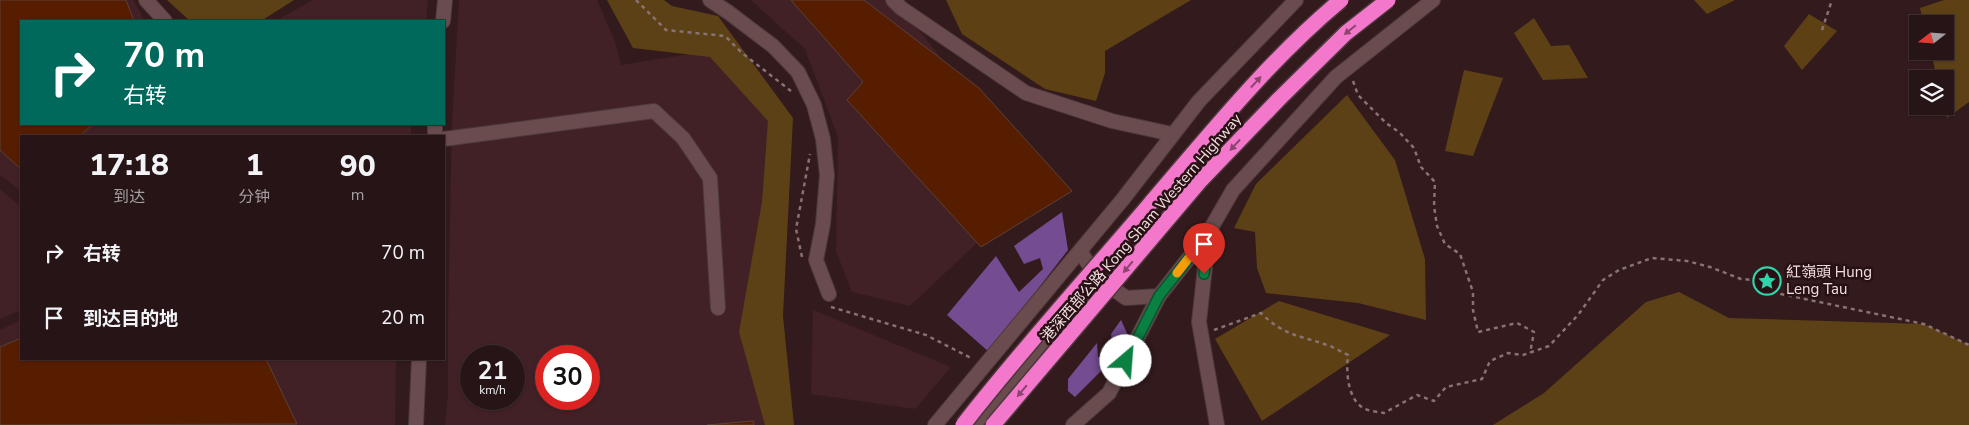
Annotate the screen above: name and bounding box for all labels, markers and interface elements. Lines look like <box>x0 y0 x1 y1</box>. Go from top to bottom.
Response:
north arrow <box>1909 15 1954 60</box>
map controls <box>1909 15 1954 115</box>
one-way arrow <box>1344 25 1357 36</box>
text: 70 m <box>123 32 205 79</box>
icon: right <box>40 40 105 105</box>
button: layers <box>1909 70 1954 115</box>
one-way arrow <box>1250 77 1262 89</box>
text: 右转 <box>123 81 167 111</box>
street label: 港深西部公路 Kong Sham Western Highway <box>1036 109 1246 347</box>
one-way arrow <box>1229 138 1241 150</box>
text: 17:18 <box>89 145 169 186</box>
text: 1 <box>245 145 263 186</box>
text: 90 <box>340 146 376 187</box>
text: m <box>351 184 365 206</box>
text: 到达 <box>113 186 145 208</box>
text: 分钟 <box>238 186 270 208</box>
pin <box>1183 223 1225 274</box>
icon: arrive <box>1190 230 1218 258</box>
icon: right <box>40 239 68 267</box>
text: 70 m <box>381 240 425 266</box>
text: 右转 <box>83 241 121 267</box>
one-way arrow <box>1122 260 1133 273</box>
place label: 紅嶺頭 Hung Leng Tau <box>1786 262 1872 299</box>
place icon: 紅嶺頭 Hung Leng Tau <box>1752 266 1782 296</box>
icon: arrive <box>40 304 68 332</box>
text: 20 m <box>381 305 425 331</box>
text: 到达目的地 <box>83 306 178 332</box>
position arrow <box>1099 334 1151 386</box>
speed limit sign: 30 <box>535 345 600 410</box>
text: 21 <box>477 354 508 388</box>
text: km/h <box>479 382 506 398</box>
one-way arrow <box>1017 384 1028 397</box>

